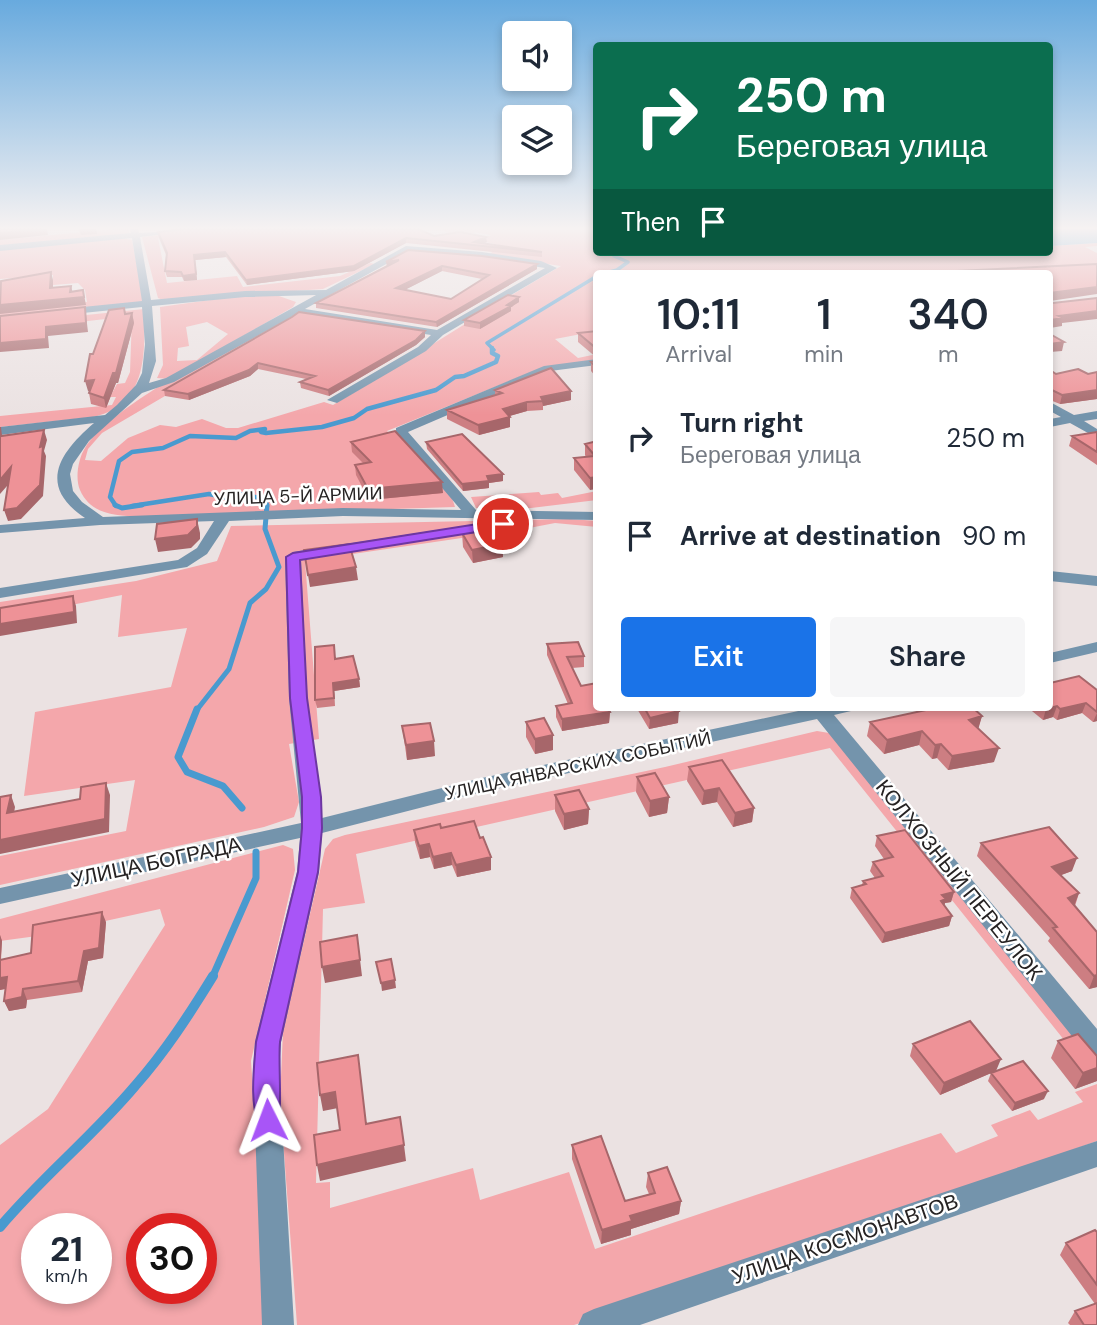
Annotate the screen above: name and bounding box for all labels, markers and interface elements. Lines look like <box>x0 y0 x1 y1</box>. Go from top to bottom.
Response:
map controls <box>502 21 572 175</box>
button: sound <box>502 21 572 91</box>
text: 250 m <box>736 63 887 127</box>
icon: right <box>621 70 712 161</box>
button: layers <box>502 105 572 175</box>
text: Береговая улица <box>736 125 987 167</box>
icon: arrive <box>694 203 732 241</box>
text: Then <box>621 205 680 239</box>
text: 10:11 <box>657 287 740 342</box>
text: 1 <box>817 287 831 342</box>
text: 340 <box>908 287 989 342</box>
text: Arrival <box>665 339 732 369</box>
text: min <box>804 339 844 369</box>
text: m <box>938 339 959 369</box>
text: Turn right <box>680 406 804 440</box>
icon: right <box>621 419 659 457</box>
text: 250 m <box>946 421 1025 455</box>
text: Береговая улица <box>680 440 861 470</box>
street label: УЛИЦА 5-Й АРМИИ <box>213 481 383 511</box>
pin <box>473 494 533 554</box>
icon: arrive <box>484 505 522 543</box>
icon: arrive <box>621 517 659 555</box>
text: Arrive at destination <box>680 519 941 553</box>
text: 90 m <box>962 519 1026 553</box>
button: Exit <box>621 617 816 697</box>
button: Share <box>830 617 1025 697</box>
street label: УЛИЦА ЯНВАРСКИХ СОБЫТИЙ <box>443 726 713 806</box>
street label: КОЛХОЗНЫЙ ПЕРЕУЛОК <box>869 774 1049 987</box>
street label: УЛИЦА БОГРАДА <box>68 830 244 894</box>
position arrow <box>231 1083 305 1157</box>
street label: УЛИЦА КОСМОНАВТОВ <box>728 1187 962 1291</box>
speed limit sign: 30 <box>126 1213 217 1304</box>
text: 21 <box>50 1226 83 1272</box>
text: km/h <box>45 1264 88 1288</box>

